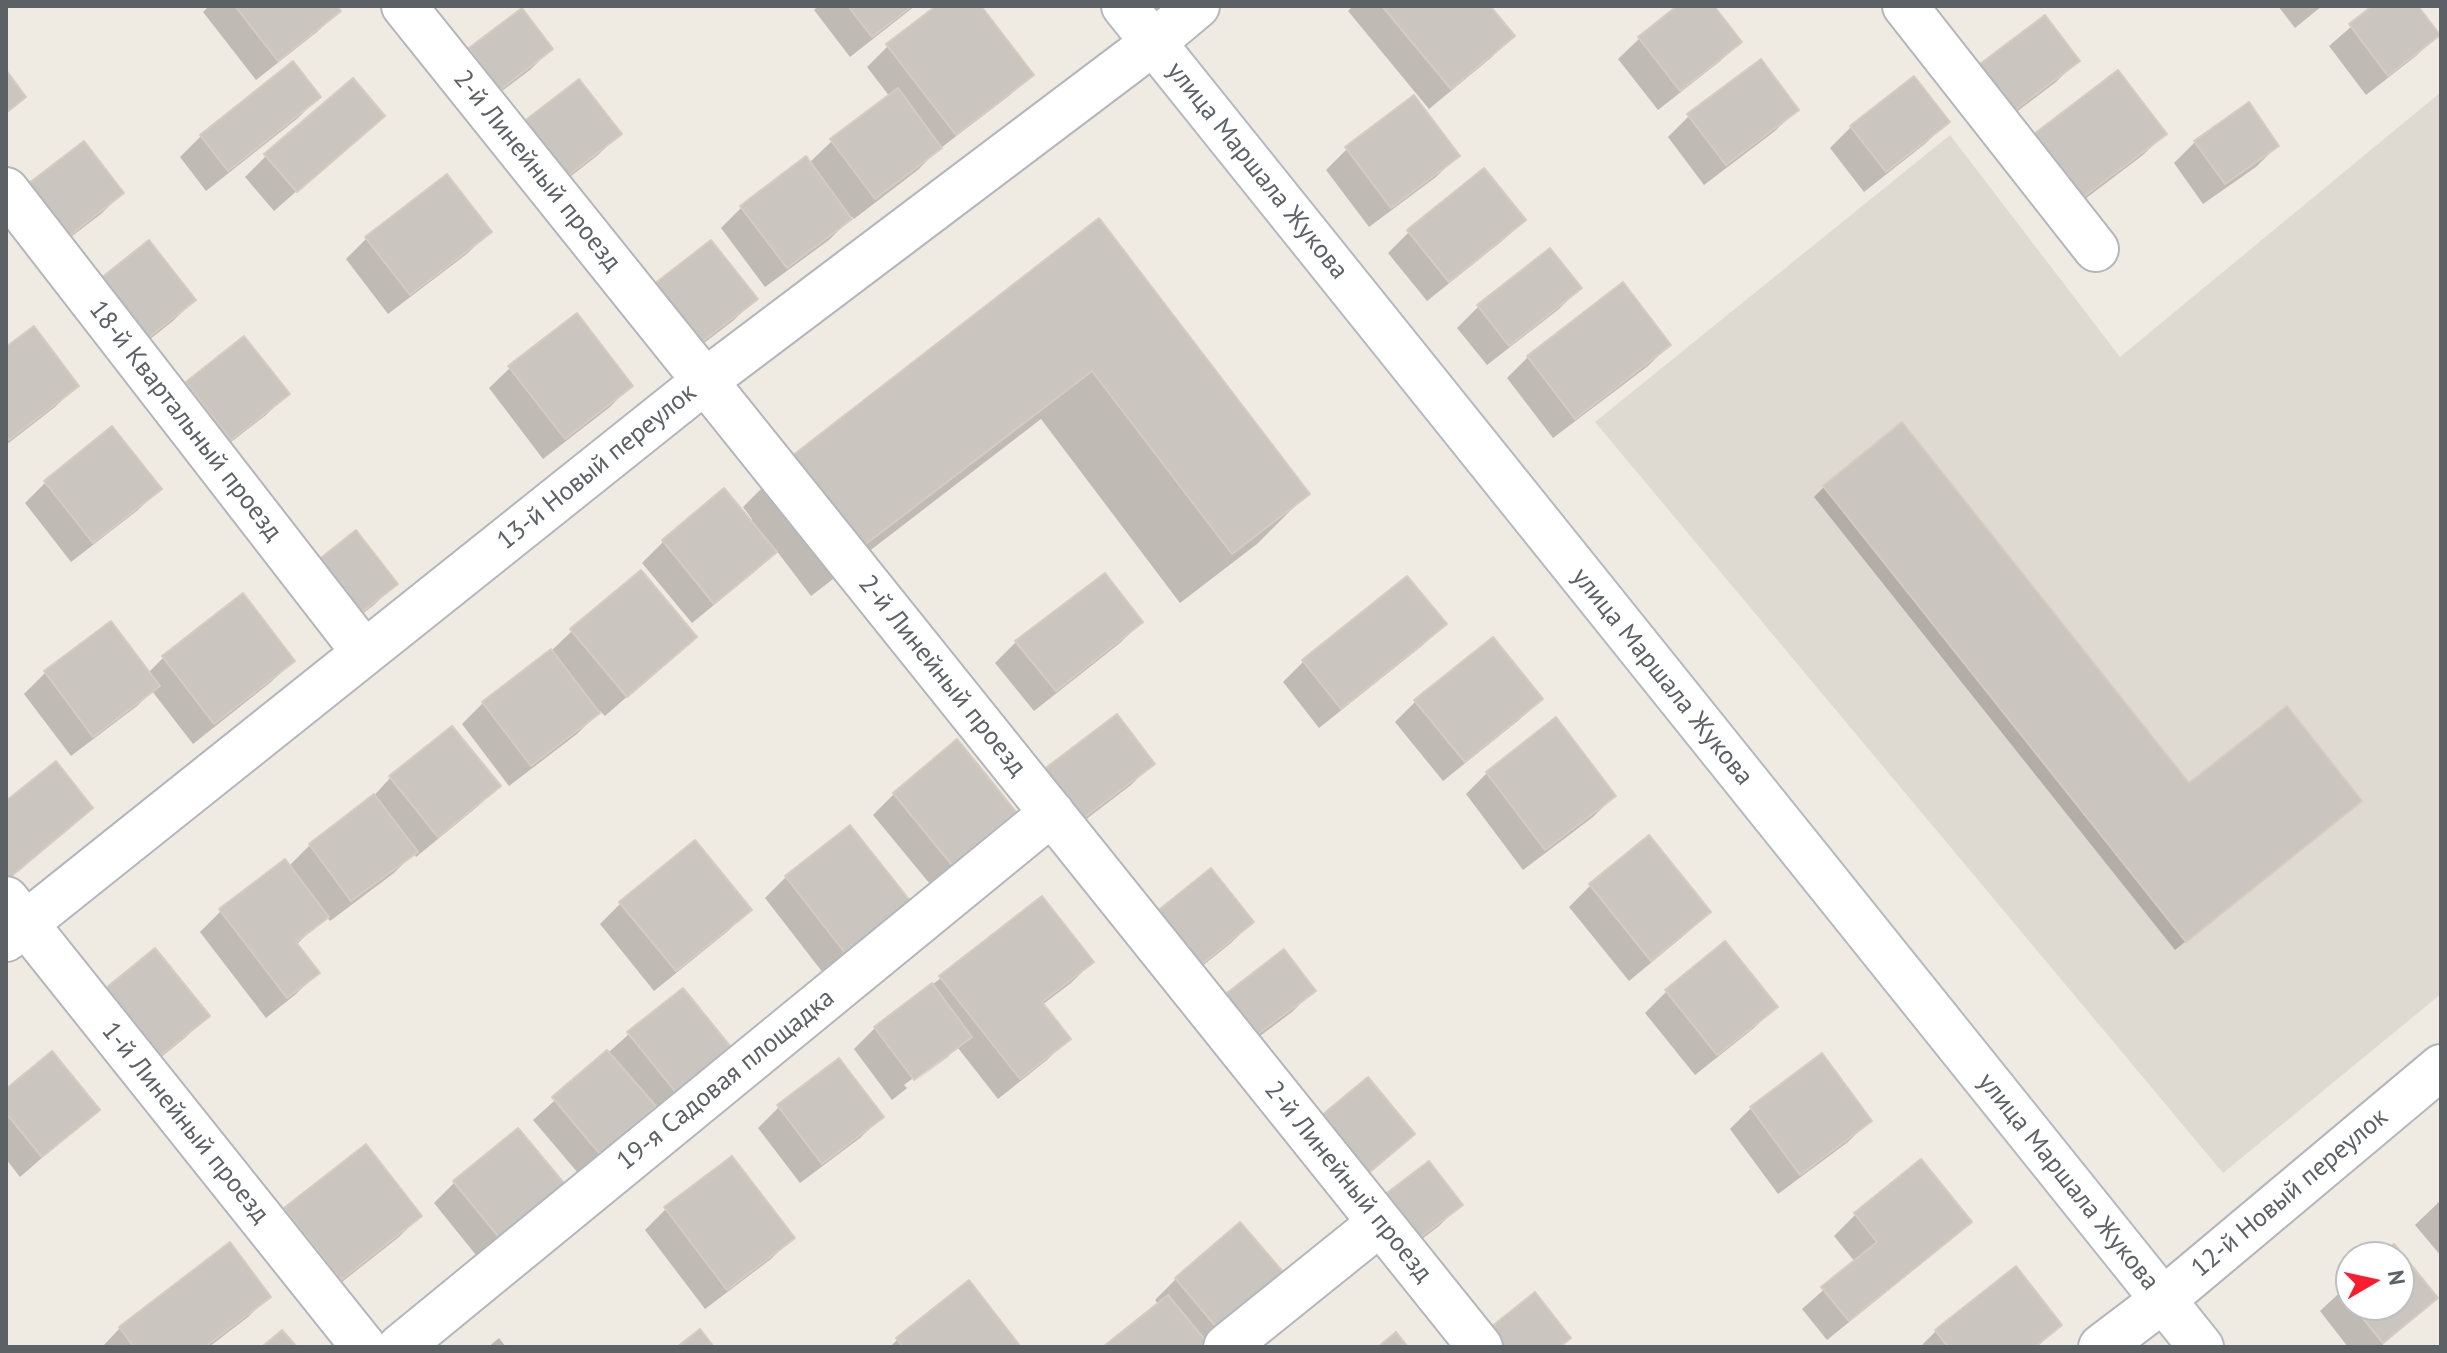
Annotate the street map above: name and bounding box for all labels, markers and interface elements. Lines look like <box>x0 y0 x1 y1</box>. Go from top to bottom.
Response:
street label: улица Маршала Жукова <box>1160 56 1354 286</box>
street label: 2-й Линейный проезд <box>446 64 628 278</box>
street label: 18-й Квартальный проезд <box>82 295 288 547</box>
street label: 13-й Новый переулок <box>491 377 703 557</box>
street label: улица Маршала Жукова <box>1565 562 1759 792</box>
street label: 2-й Линейный проезд <box>851 569 1033 783</box>
street label: 19-я Садовая площадка <box>611 983 841 1177</box>
street label: 1-й Линейный проезд <box>94 1016 276 1230</box>
street label: улица Маршала Жукова <box>1971 1067 2165 1297</box>
street label: 2-й Линейный проезд <box>1257 1075 1439 1289</box>
street label: 12-й Новый переулок <box>2185 1102 2395 1284</box>
north arrow <box>2335 1241 2415 1321</box>
text: N <box>2382 1268 2412 1287</box>

